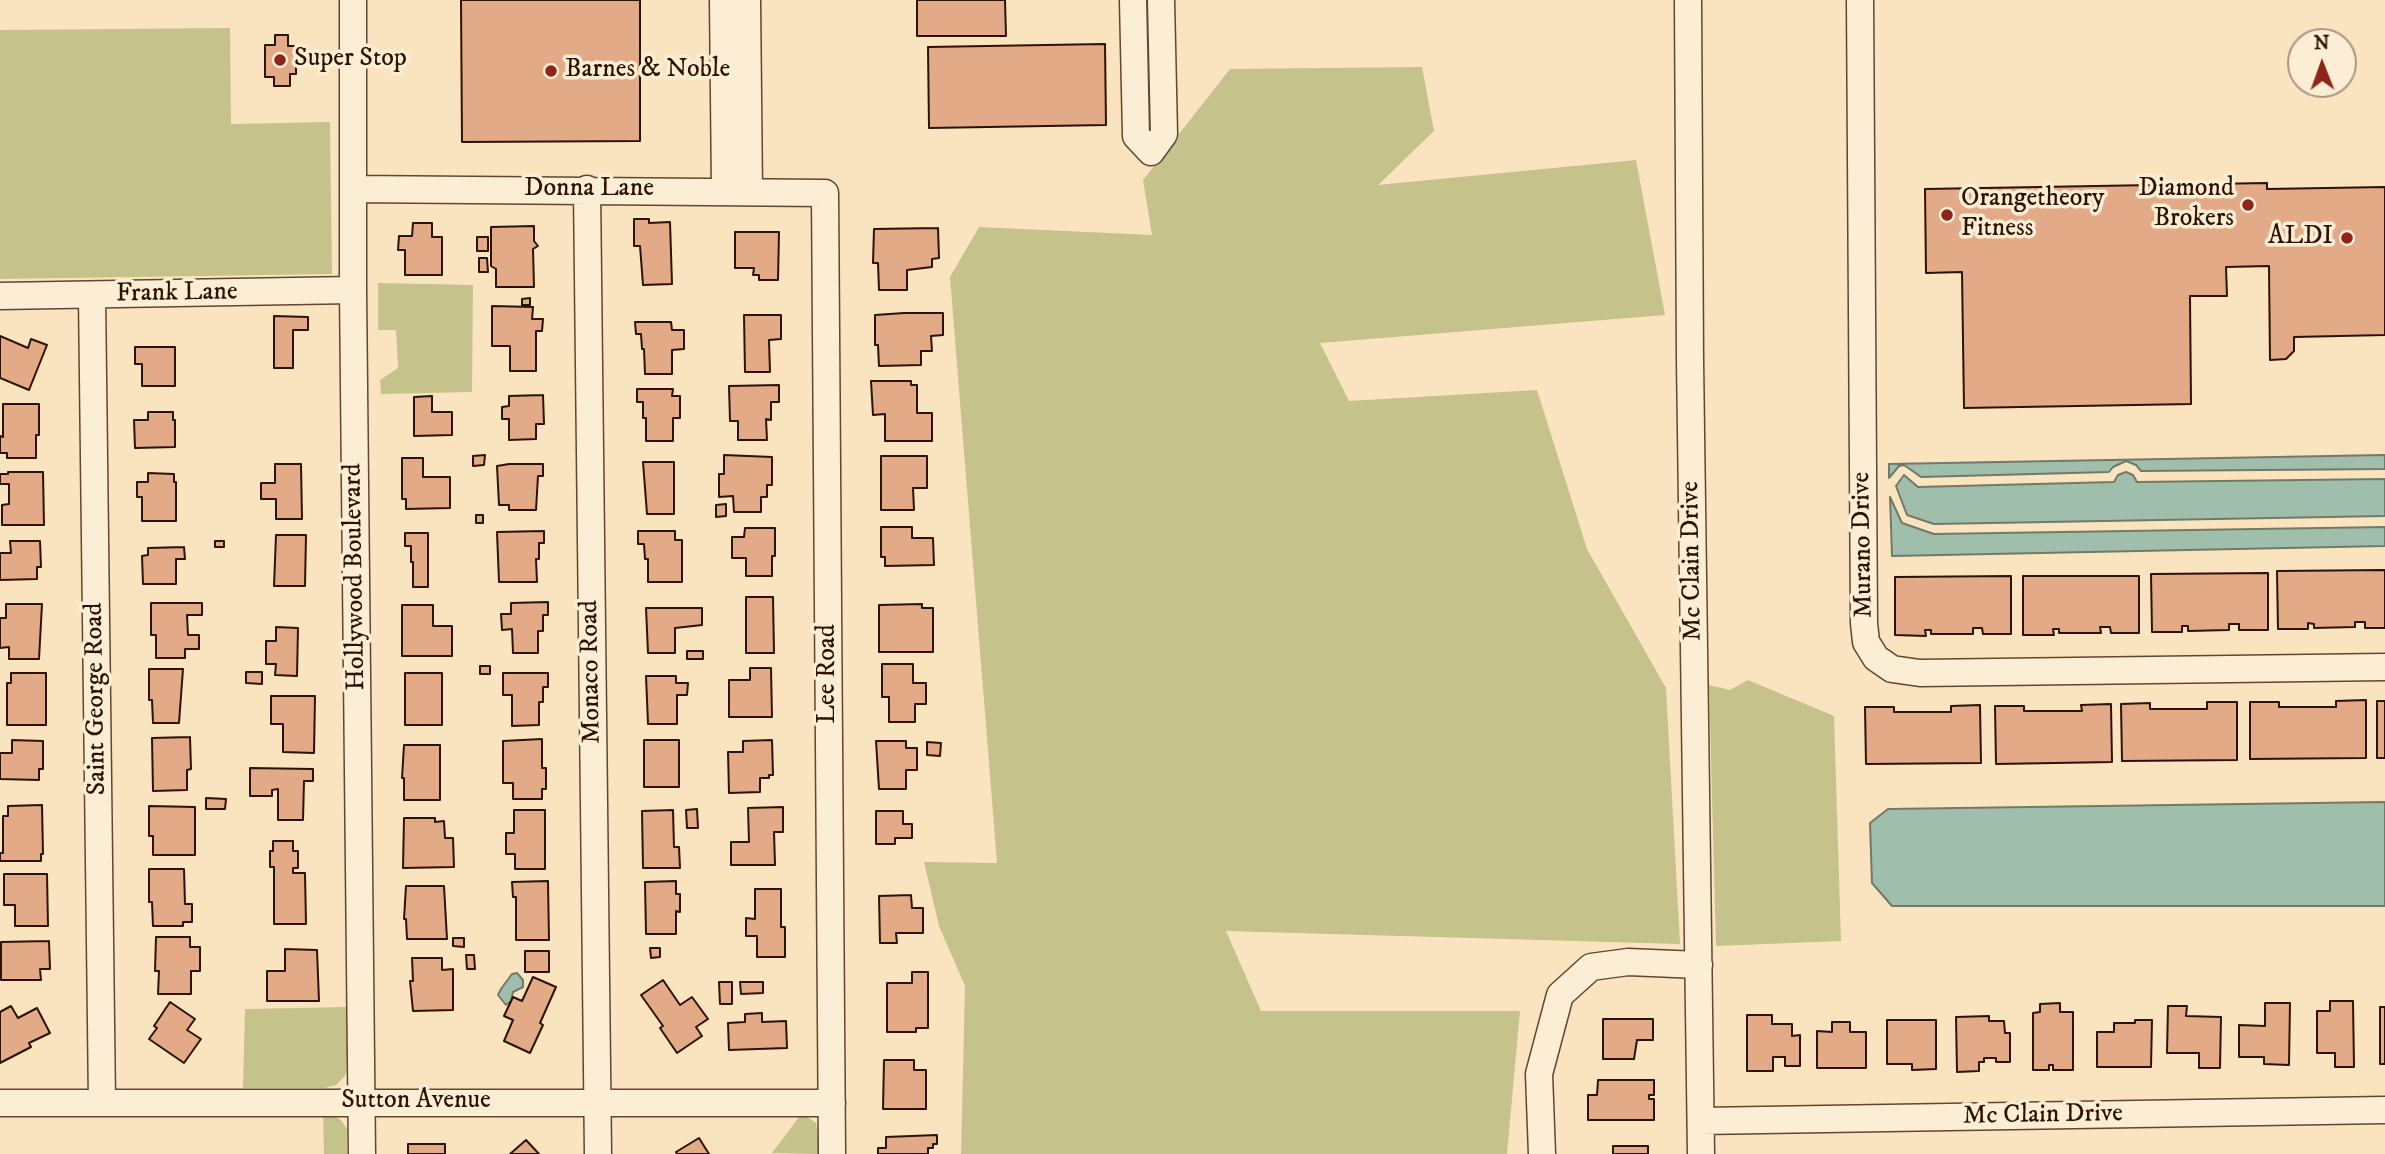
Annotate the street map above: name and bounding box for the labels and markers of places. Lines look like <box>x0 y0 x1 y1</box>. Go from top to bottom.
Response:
place label: Super Stop <box>294 44 407 76</box>
marker: Super Stop <box>272 52 288 68</box>
place label: Barnes & Noble <box>565 55 730 87</box>
marker: Barnes & Noble <box>543 63 559 79</box>
place label: Diamond Brokers <box>2138 174 2234 235</box>
place label: Orangetheory Fitness <box>1961 184 2104 246</box>
marker: Diamond Brokers <box>2240 197 2256 213</box>
marker: Orangetheory Fitness <box>1939 207 1955 223</box>
place label: ALDI <box>2268 222 2333 254</box>
marker: ALDI <box>2339 230 2355 246</box>

